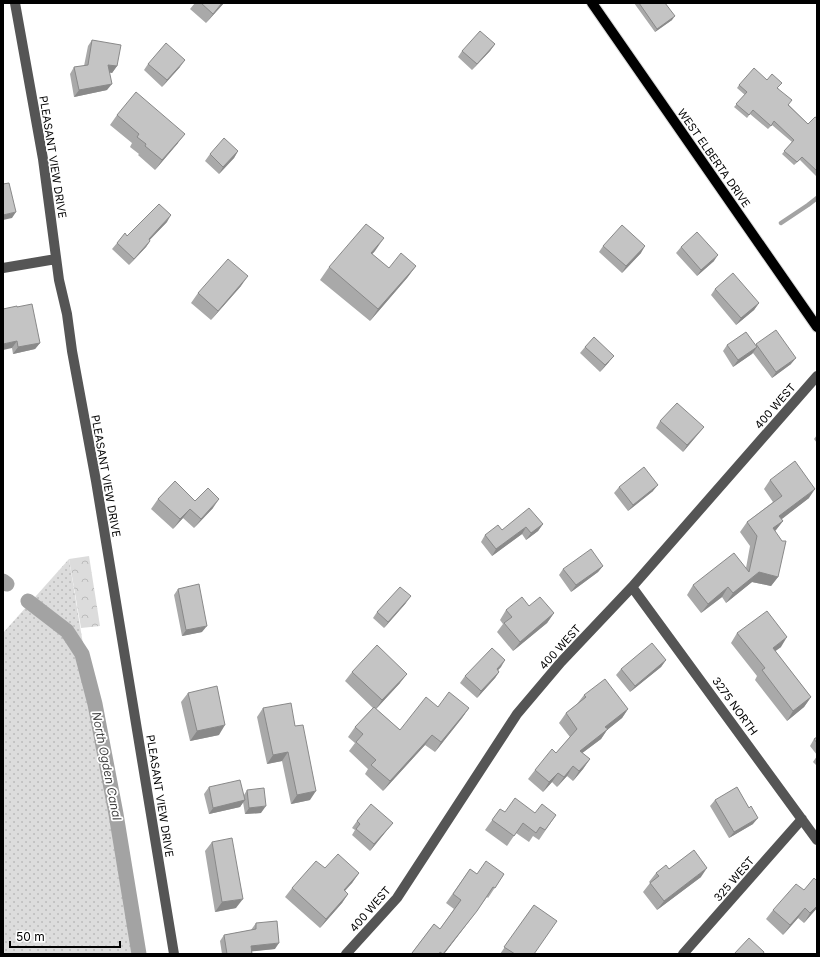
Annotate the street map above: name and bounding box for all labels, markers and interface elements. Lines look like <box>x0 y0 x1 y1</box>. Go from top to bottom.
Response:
street label: PLEASANT VIEW DRIVE <box>36 95 70 219</box>
street label: WEST ELBERTA DRIVE <box>675 106 753 210</box>
street label: 400 WEST <box>751 380 799 432</box>
street label: PLEASANT VIEW DRIVE <box>88 414 124 538</box>
street label: 400 WEST <box>536 622 584 672</box>
street label: 3275 NORTH <box>709 674 761 738</box>
water label: North Ogden Canal <box>89 711 125 822</box>
street label: PLEASANT VIEW DRIVE <box>143 734 177 858</box>
street label: 325 WEST <box>711 854 757 904</box>
street label: 400 WEST <box>346 883 394 935</box>
scale bar <box>10 923 120 949</box>
text: 50 m <box>16 929 45 944</box>

